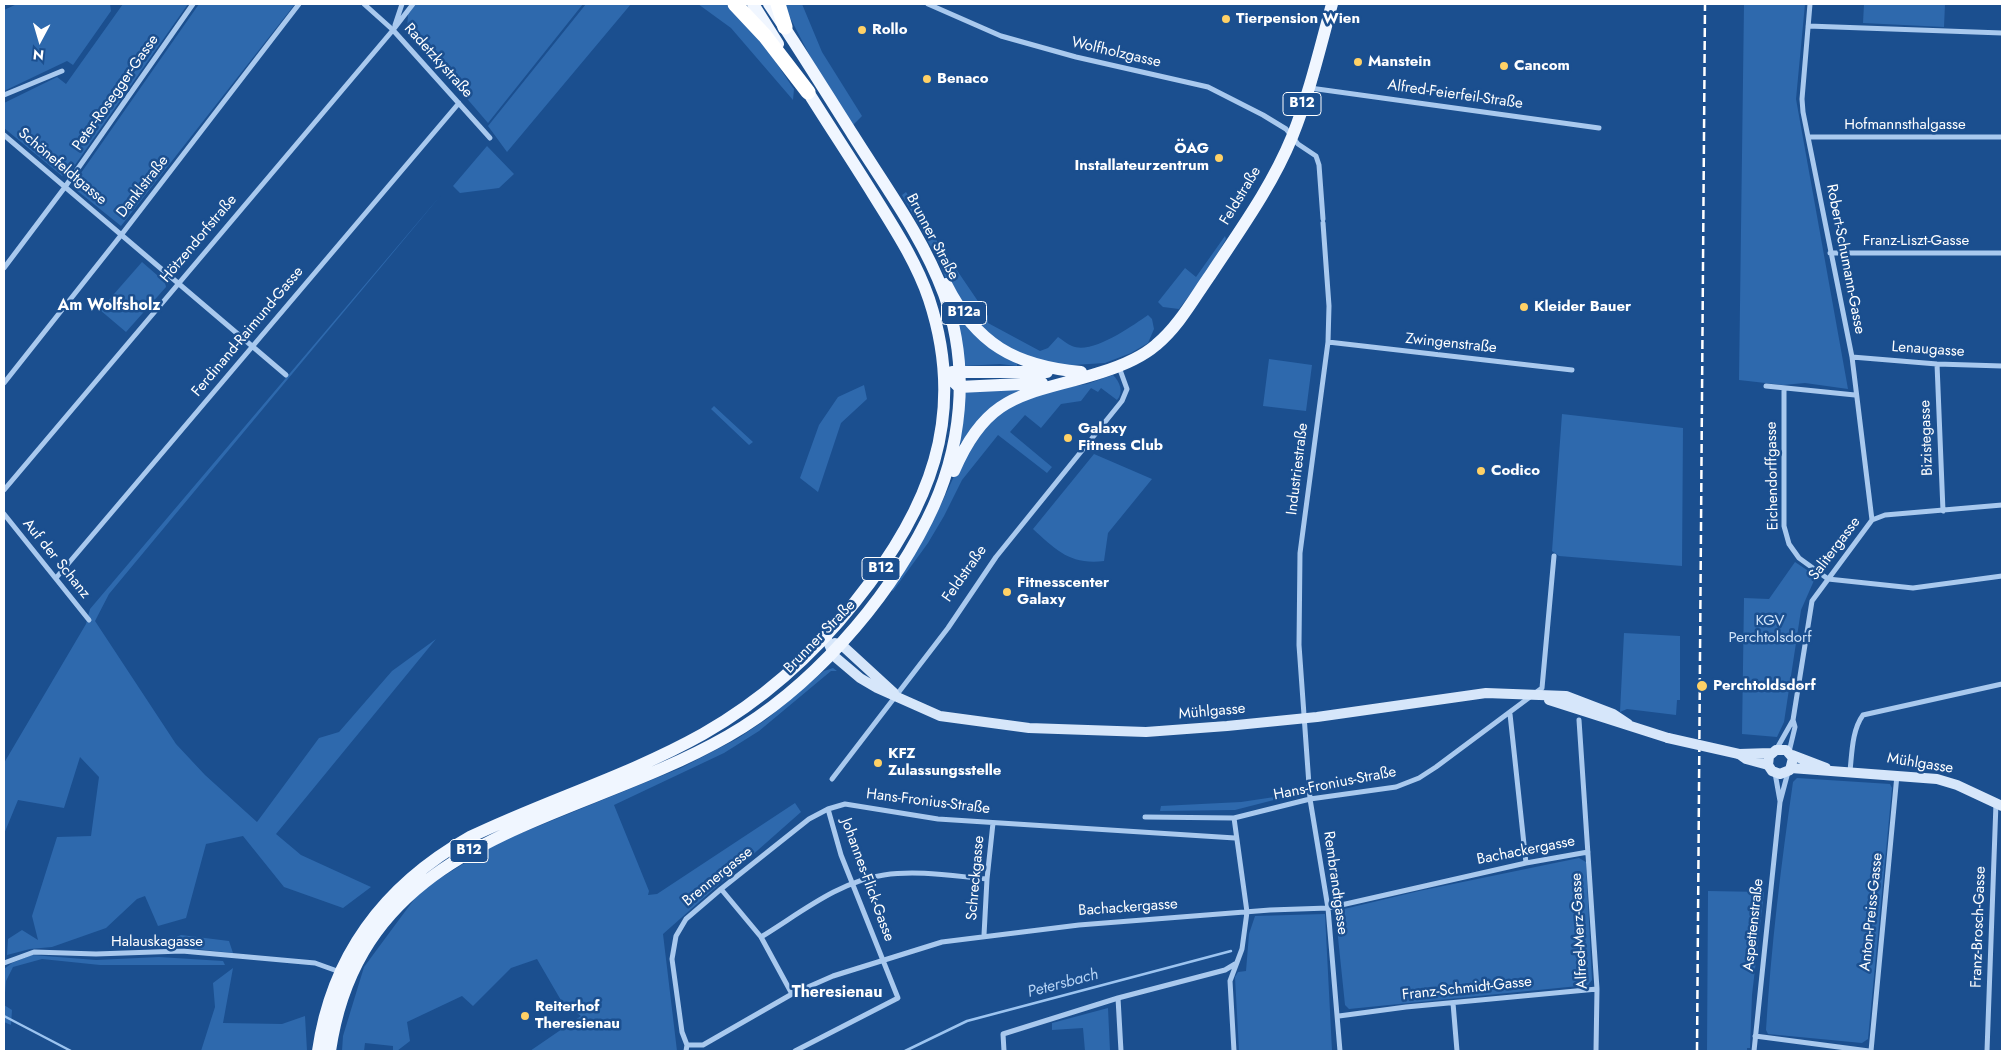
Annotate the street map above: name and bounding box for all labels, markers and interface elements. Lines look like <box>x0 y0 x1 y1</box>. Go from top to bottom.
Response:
place label: Tierpension Wien <box>1236 10 1360 28</box>
marker: Tierpension Wien <box>1220 13 1232 25</box>
north arrow <box>15 15 65 65</box>
street label: Radetzkystraße <box>400 20 476 102</box>
place label: Rollo <box>872 21 908 39</box>
marker: Rollo <box>856 24 868 36</box>
street label: Peter-Rosegger-Gasse <box>69 32 163 154</box>
street label: Wolfholzgasse <box>1069 34 1163 72</box>
text: N <box>32 44 45 65</box>
place label: Manstein <box>1368 53 1431 71</box>
marker: Manstein <box>1352 56 1364 68</box>
place label: Cancom <box>1514 57 1570 75</box>
marker: Cancom <box>1498 60 1510 72</box>
place label: Benaco <box>937 70 989 88</box>
marker: Benaco <box>921 73 933 85</box>
street label: Alfred-Feierfeil-Straße <box>1386 77 1524 113</box>
road number: B12 <box>1283 92 1321 116</box>
street label: Hofmannsthalgasse <box>1844 116 1966 134</box>
street label: Schönefeldtgasse <box>14 125 110 209</box>
place label: ÖAG Installateurzentrum <box>1074 140 1209 175</box>
street label: Danklstraße <box>113 152 173 222</box>
marker: ÖAG Installateurzentrum <box>1213 152 1225 164</box>
street label: Feldstraße <box>1217 164 1265 228</box>
street label: Robert-Schumann-Gasse <box>1822 182 1868 336</box>
street label: Hötzendorfstraße <box>157 191 241 287</box>
street label: Brunner Straße <box>902 191 962 283</box>
street label: Franz-Liszt-Gasse <box>1863 232 1969 250</box>
street label: Ferdinand-Raimund-Gasse <box>188 263 308 401</box>
district label: Am Wolfsholz <box>57 296 161 316</box>
place label: Kleider Bauer <box>1534 298 1631 316</box>
marker: Kleider Bauer <box>1518 301 1530 313</box>
road number: B12a <box>942 302 986 324</box>
street label: Zwingenstraße <box>1404 330 1498 358</box>
street label: Lenaugasse <box>1891 338 1965 362</box>
street label: Bizistegasse <box>1917 400 1937 476</box>
place label: Galaxy Fitness Club <box>1078 420 1163 455</box>
street label: Eichendorffgasse <box>1763 421 1783 531</box>
street label: Industriestraße <box>1283 422 1313 516</box>
marker: Galaxy Fitness Club <box>1062 432 1074 444</box>
place label: Codico <box>1491 462 1540 480</box>
marker: Codico <box>1475 465 1487 477</box>
street label: Salitergasse <box>1805 514 1865 584</box>
street label: Auf der Schanz <box>18 515 94 603</box>
street label: Feldstraße <box>939 542 991 606</box>
road number: B12 <box>862 558 900 580</box>
place label: Fitnesscenter Galaxy <box>1017 574 1109 609</box>
marker: Fitnesscenter Galaxy <box>1001 586 1013 598</box>
street label: Brunner Straße <box>781 597 859 677</box>
park label: KGV Perchtolsdorf <box>1729 612 1811 647</box>
place label: Perchtoldsdorf <box>1713 677 1816 695</box>
marker: Perchtoldsdorf <box>1695 679 1709 693</box>
street label: Mühlgasse <box>1178 700 1246 724</box>
place label: KFZ Zulassungsstelle <box>888 745 1001 780</box>
street label: Mühlgasse <box>1886 750 1954 778</box>
marker: KFZ Zulassungsstelle <box>872 757 884 769</box>
street label: Hans-Fronius-Straße <box>1272 763 1398 805</box>
street label: Hans-Fronius-Straße <box>865 785 991 819</box>
street label: Johannes-Flick-Gasse <box>836 816 898 944</box>
street label: Rembrandtgasse <box>1319 830 1351 936</box>
street label: Bachackergasse <box>1475 833 1577 869</box>
street label: Schreckgasse <box>963 835 989 921</box>
road number: B12 <box>450 839 488 862</box>
street label: Brennergasse <box>679 843 757 911</box>
street label: Anton-Preiss-Gasse <box>1857 852 1887 972</box>
street label: Franz-Brosch-Gasse <box>1968 866 1990 988</box>
street label: Alfred-Merz-Gasse <box>1568 873 1592 989</box>
street label: Aspettenstraße <box>1740 878 1768 972</box>
street label: Bachackergasse <box>1078 896 1178 920</box>
street label: Halauskagasse <box>111 933 203 951</box>
water label: Petersbach <box>1025 965 1101 1003</box>
street label: Franz-Schmidt-Gasse <box>1401 973 1533 1005</box>
district label: Theresienau <box>792 983 882 1003</box>
place label: Reiterhof Theresienau <box>535 998 620 1033</box>
marker: Reiterhof Theresienau <box>519 1010 531 1022</box>

